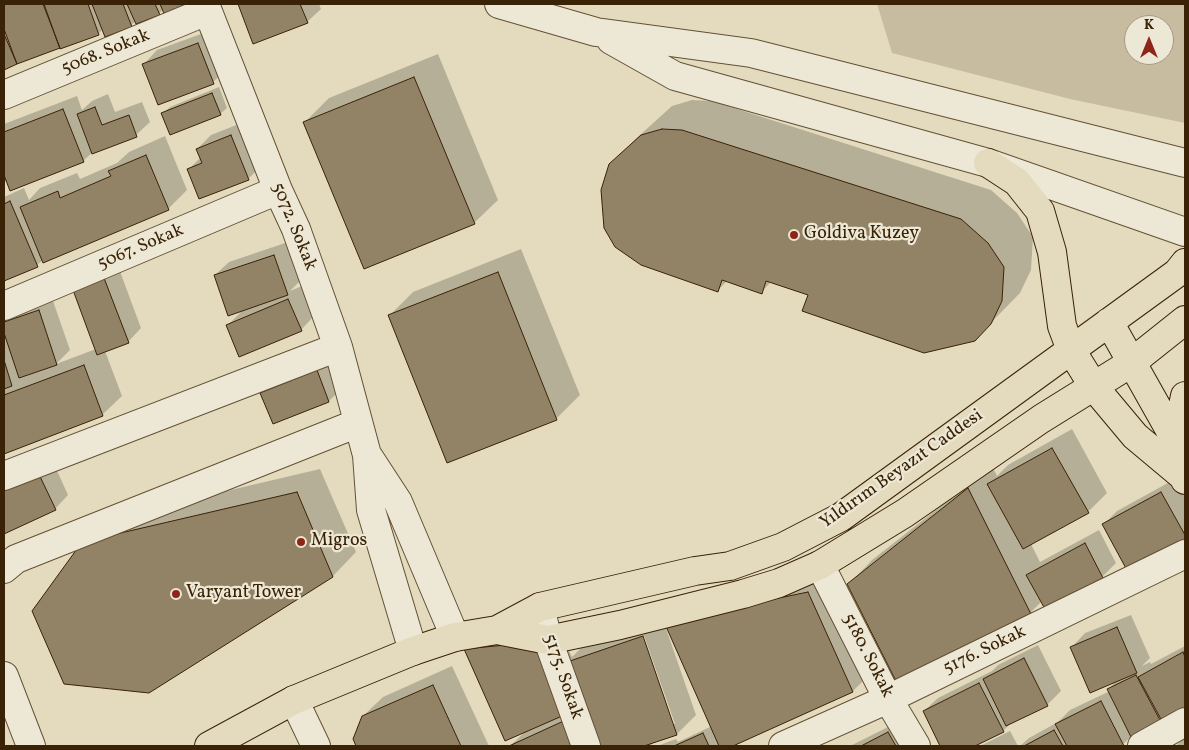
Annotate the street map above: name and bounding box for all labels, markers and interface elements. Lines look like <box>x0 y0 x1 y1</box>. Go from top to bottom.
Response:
north arrow <box>1124 15 1174 65</box>
text: K <box>1144 16 1154 35</box>
street label: 5068. Sokak <box>59 25 153 81</box>
street label: 5072. Sokak <box>266 180 320 274</box>
street label: 5067. Sokak <box>95 220 187 276</box>
place label: Goldiva Kuzey <box>804 224 919 246</box>
marker: Goldiva Kuzey <box>788 229 800 241</box>
street label: Yıldırım Beyazıt Caddesi <box>816 405 988 535</box>
place label: Migros <box>311 531 367 553</box>
marker: Migros <box>295 536 307 548</box>
place label: Varyant Tower <box>186 583 301 605</box>
marker: Varyant Tower <box>170 588 182 600</box>
street label: 5180. Sokak <box>837 610 897 702</box>
street label: 5176. Sokak <box>940 622 1030 680</box>
street label: 5175. Sokak <box>537 632 587 722</box>

